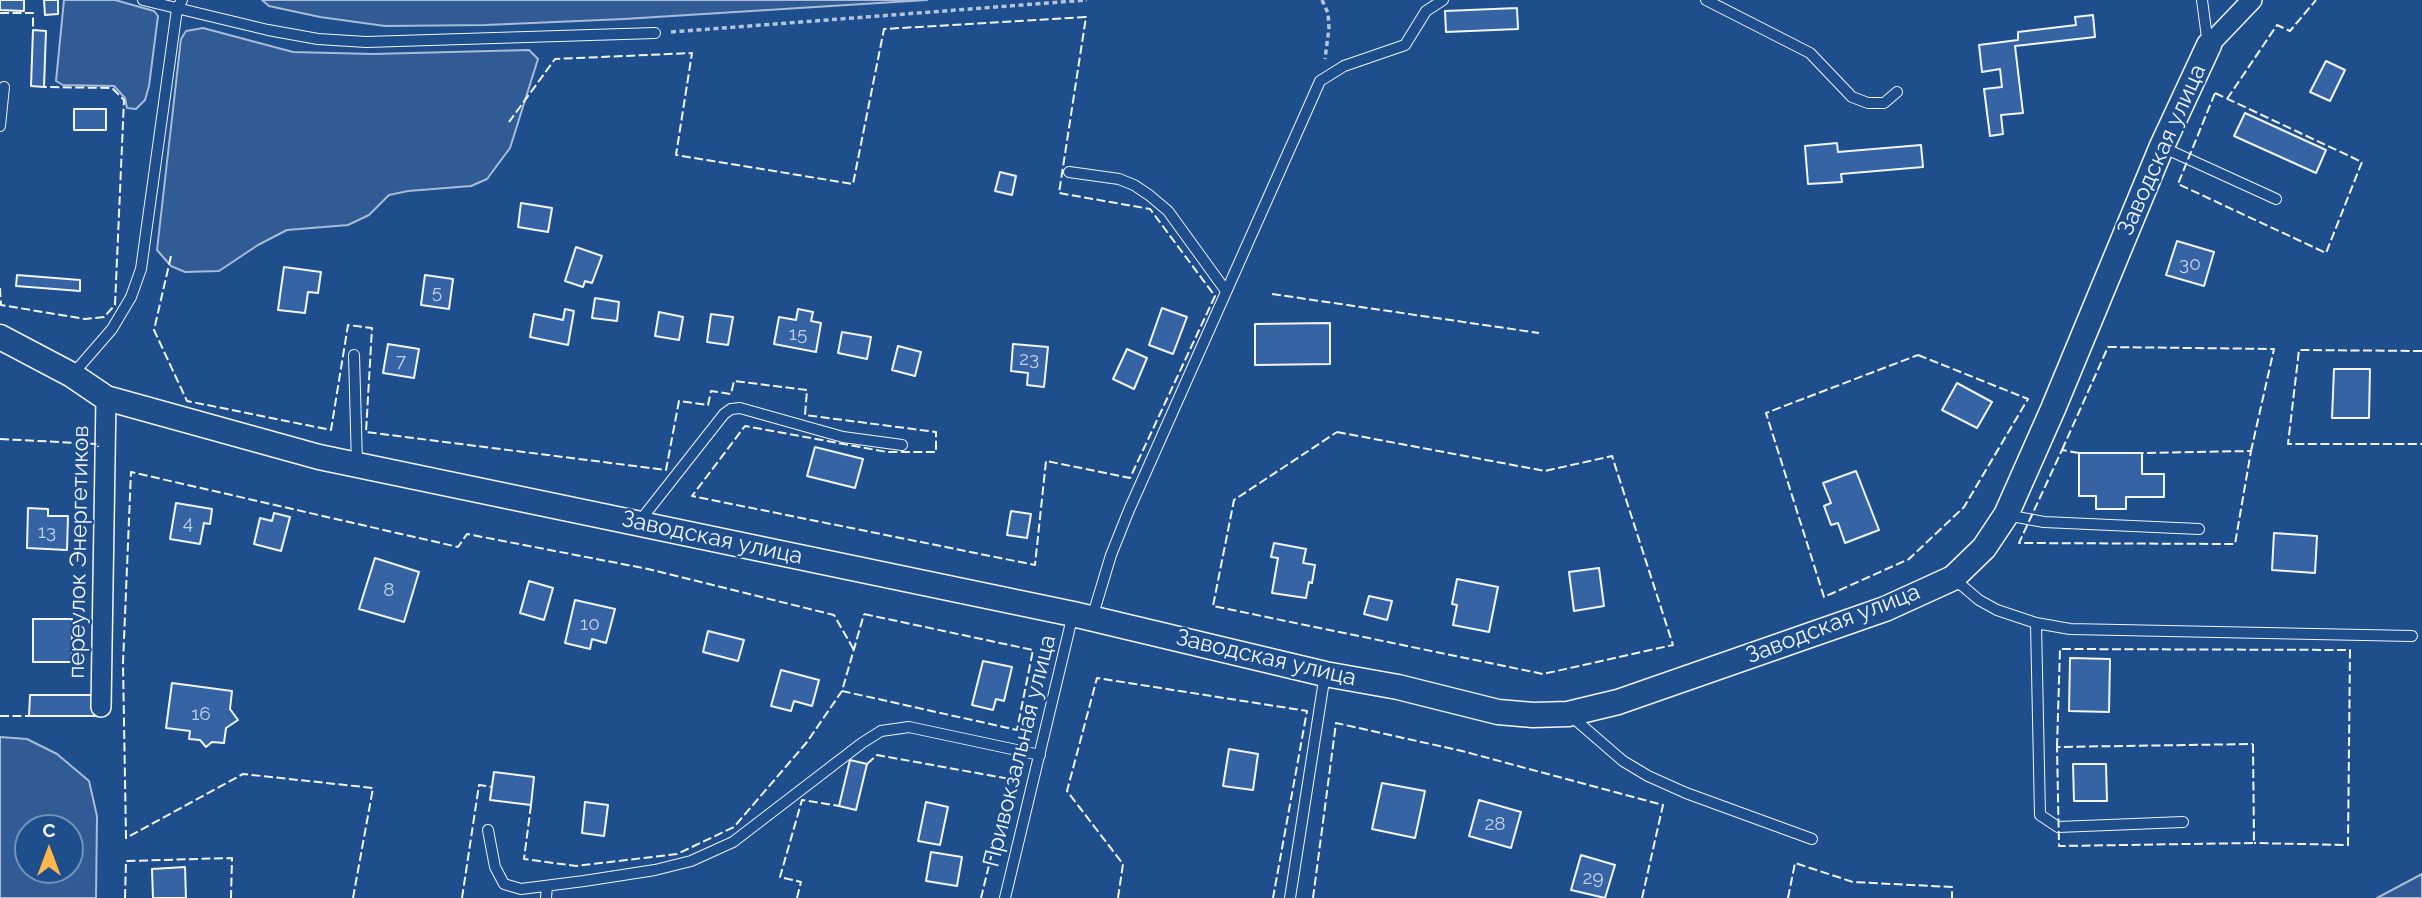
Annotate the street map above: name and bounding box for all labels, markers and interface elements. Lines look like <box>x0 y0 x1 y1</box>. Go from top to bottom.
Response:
street label: Заводская улица <box>2112 60 2212 240</box>
house number: 30 <box>2179 253 2201 275</box>
house number: 5 <box>432 281 442 303</box>
house number: 15 <box>789 323 807 345</box>
house number: 23 <box>1019 348 1039 370</box>
house number: 7 <box>396 350 406 372</box>
street label: переулок Энергетиков <box>63 425 95 679</box>
street label: Заводская улица <box>619 505 805 571</box>
house number: 4 <box>183 512 193 534</box>
house number: 13 <box>38 521 56 543</box>
street label: Заводская улица <box>1742 578 1924 670</box>
house number: 8 <box>383 579 395 601</box>
house number: 10 <box>580 613 600 635</box>
street label: Заводская улица <box>1173 624 1359 692</box>
street label: Привокзальная улица <box>978 632 1062 870</box>
house number: 16 <box>191 703 211 725</box>
house number: 28 <box>1484 813 1506 835</box>
north arrow <box>14 814 84 884</box>
text: С <box>42 819 56 841</box>
house number: 29 <box>1582 867 1604 889</box>

